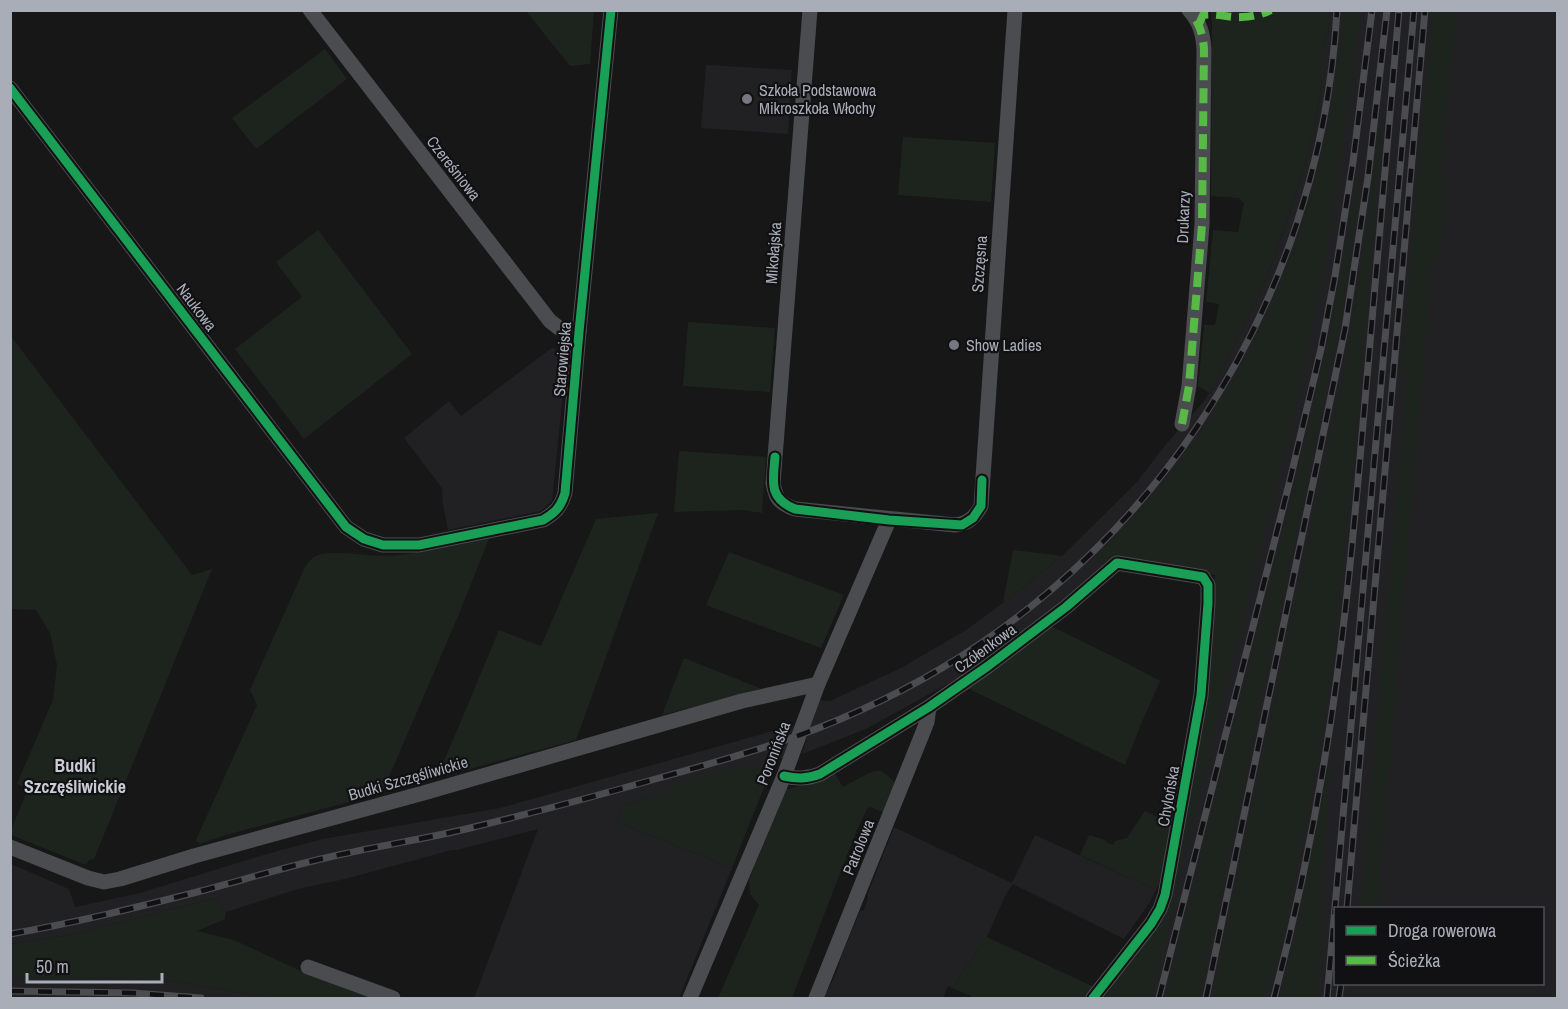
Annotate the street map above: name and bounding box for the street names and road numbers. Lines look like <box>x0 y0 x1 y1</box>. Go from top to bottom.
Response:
street label: Czereśniowa <box>422 131 487 205</box>
street label: Drukarzy <box>1171 190 1195 244</box>
street label: Mikołajska <box>760 221 786 285</box>
street label: Szczęsna <box>966 234 992 293</box>
street label: Naukowa <box>172 279 223 336</box>
street label: Starowiejska <box>548 320 576 397</box>
street label: Czółenkowa <box>950 618 1021 678</box>
street label: Poronińska <box>751 717 795 788</box>
street label: Budki Szczęśliwickie <box>346 750 470 806</box>
street label: Chylońska <box>1152 763 1184 828</box>
street label: Patrolowa <box>837 815 879 878</box>

